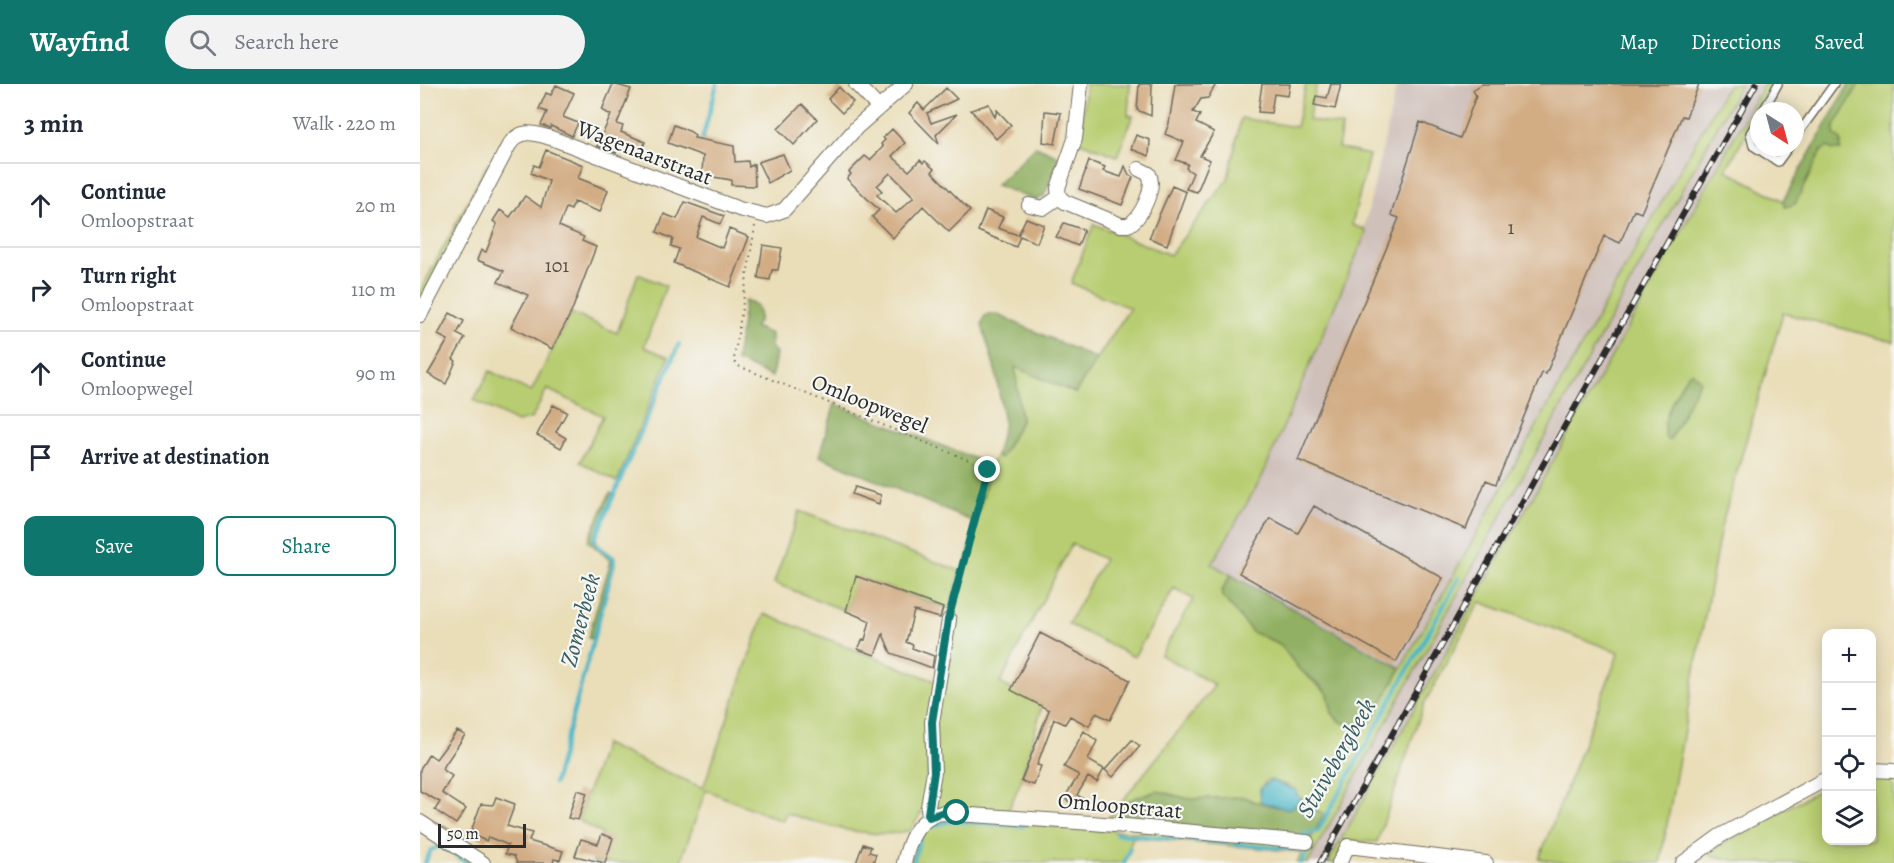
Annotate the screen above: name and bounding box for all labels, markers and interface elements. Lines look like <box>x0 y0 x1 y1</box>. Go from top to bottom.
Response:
search box <box>165 15 585 69</box>
text: Wayfind <box>30 23 129 61</box>
icon: search <box>186 26 219 59</box>
text: Search here <box>234 27 339 57</box>
text: Map <box>1620 28 1658 56</box>
text: Directions <box>1691 28 1781 56</box>
text: Saved <box>1814 28 1864 56</box>
north arrow <box>1750 102 1804 156</box>
text: 3 min <box>24 106 84 141</box>
text: Walk · 220 m <box>293 110 396 137</box>
street label: Wagenaarstraat <box>572 113 717 193</box>
text: Continue <box>81 177 166 207</box>
icon: ahead <box>24 189 57 222</box>
text: 20 m <box>355 192 396 219</box>
text: Omloopstraat <box>81 207 194 234</box>
house number: 1 <box>1508 214 1515 241</box>
house number: 101 <box>545 252 569 279</box>
text: Turn right <box>81 261 177 291</box>
icon: right <box>24 273 57 306</box>
text: 110 m <box>351 276 396 303</box>
text: Omloopstraat <box>81 291 194 318</box>
text: Continue <box>81 345 166 375</box>
icon: ahead <box>24 357 57 390</box>
text: 90 m <box>356 360 396 387</box>
street label: Omloopwegel <box>807 367 932 441</box>
text: Omloopwegel <box>81 375 193 402</box>
icon: arrive <box>24 441 57 474</box>
text: Arrive at destination <box>81 442 270 472</box>
route end <box>974 456 1000 482</box>
button: Save <box>24 516 204 576</box>
button: Share <box>216 516 396 576</box>
water label: Zomerbeek <box>552 569 608 670</box>
map controls <box>1822 629 1876 845</box>
button: + <box>1822 629 1876 683</box>
button: − <box>1822 683 1876 737</box>
water label: Stuivebergbeek <box>1289 692 1383 823</box>
button: locate <box>1822 737 1876 791</box>
street label: Omloopstraat <box>1057 786 1183 826</box>
button: layers <box>1822 791 1876 845</box>
route start <box>943 799 969 825</box>
scale bar <box>438 821 526 848</box>
text: 50 m <box>447 823 479 845</box>

